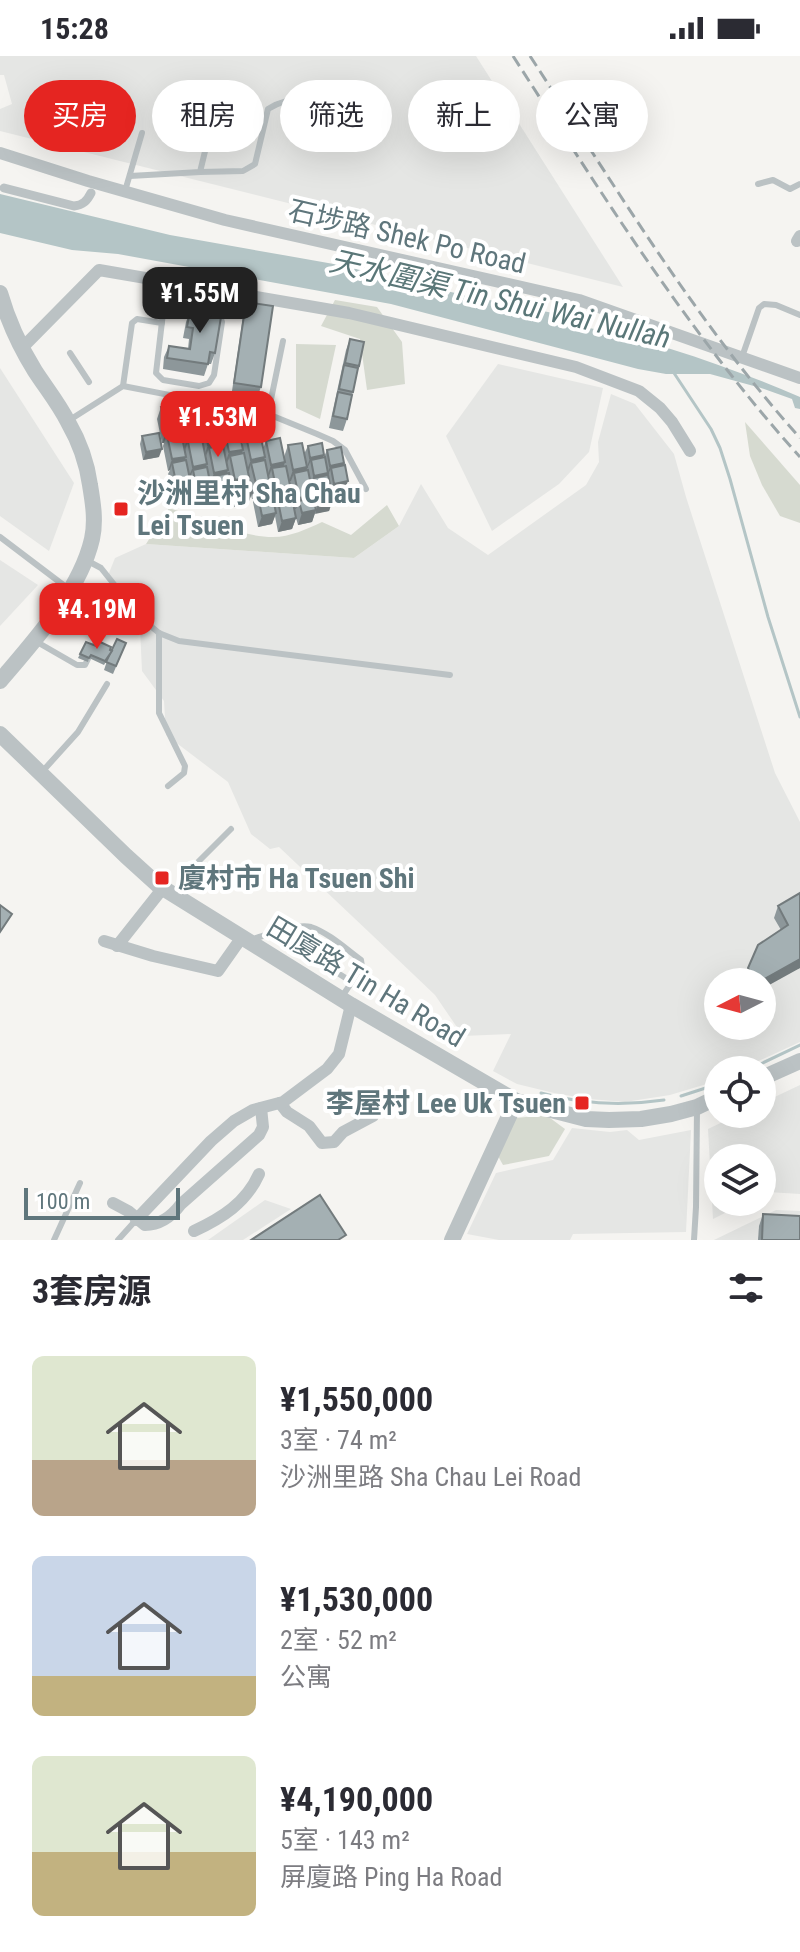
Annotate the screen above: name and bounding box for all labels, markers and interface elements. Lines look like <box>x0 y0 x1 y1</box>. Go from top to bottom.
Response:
text: 15:28 <box>40 11 109 46</box>
chip: 买房 <box>24 80 136 152</box>
chip: 租房 <box>152 80 264 152</box>
chip: 筛选 <box>280 80 392 152</box>
chip: 新上 <box>408 80 520 152</box>
chip: 公寓 <box>536 80 648 152</box>
street label: 石埗路 Shek Po Road <box>285 194 529 280</box>
water label: 天水圍渠 Tin Shui Wai Nullah <box>326 243 674 355</box>
pin: ¥1.55M <box>135 267 265 335</box>
text: ¥1.55M <box>160 278 240 308</box>
pin: ¥1.53M <box>153 391 283 459</box>
text: ¥1.53M <box>178 402 258 432</box>
place label: 沙洲里村 Sha Chau Lei Tsuen <box>137 477 361 542</box>
marker: 沙洲里村 Sha Chau Lei Tsuen <box>112 500 130 518</box>
pin: ¥4.19M <box>32 583 162 651</box>
text: ¥4.19M <box>57 594 137 624</box>
place label: 廈村市 Ha Tsuen Shi <box>178 862 415 895</box>
marker: 廈村市 Ha Tsuen Shi <box>153 869 171 887</box>
street label: 田廈路 Tin Ha Road <box>261 910 471 1054</box>
north arrow <box>704 968 776 1040</box>
map controls <box>704 968 776 1216</box>
button: locate <box>704 1056 776 1128</box>
place label: 李屋村 Lee Uk Tsuen <box>326 1087 566 1120</box>
marker: 李屋村 Lee Uk Tsuen <box>573 1094 591 1112</box>
button: layers <box>704 1144 776 1216</box>
scale bar <box>24 1184 180 1220</box>
text: 100 m <box>36 1189 90 1214</box>
icon: filters <box>724 1266 768 1310</box>
text: 3套房源 <box>32 1271 151 1311</box>
text: ¥1,550,000 <box>280 1379 433 1419</box>
icon: home <box>96 1388 192 1484</box>
text: 3室 · 74 m² <box>280 1425 397 1455</box>
text: 沙洲里路 Sha Chau Lei Road <box>280 1462 581 1492</box>
text: ¥1,530,000 <box>280 1579 433 1619</box>
icon: home <box>96 1588 192 1684</box>
text: 2室 · 52 m² <box>280 1625 397 1655</box>
text: 公寓 <box>280 1662 332 1692</box>
text: ¥4,190,000 <box>280 1779 433 1819</box>
icon: home <box>96 1788 192 1884</box>
text: 5室 · 143 m² <box>280 1825 410 1855</box>
text: 屏廈路 Ping Ha Road <box>280 1862 502 1892</box>

